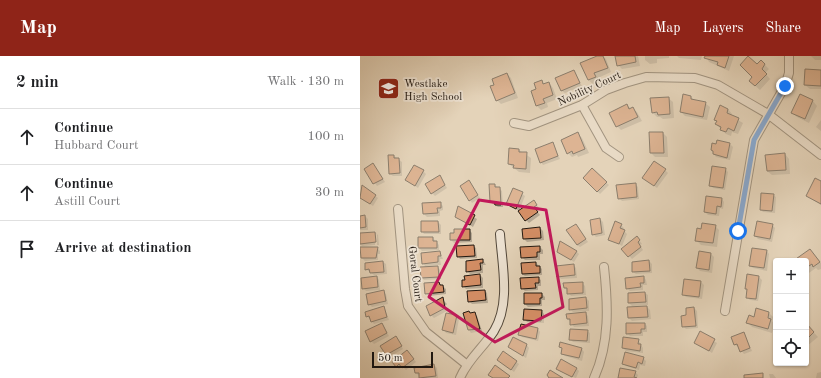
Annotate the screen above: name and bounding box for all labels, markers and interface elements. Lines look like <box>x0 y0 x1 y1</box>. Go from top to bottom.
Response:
text: Map <box>20 19 57 38</box>
text: Map <box>655 21 681 35</box>
text: Layers <box>703 21 744 35</box>
text: Share <box>766 21 801 35</box>
street label: Nobility Court <box>556 70 623 109</box>
text: 2 min <box>16 74 59 91</box>
text: Walk · 130 m <box>267 75 344 88</box>
school or university icon: Westlake High School <box>375 76 401 102</box>
route end <box>776 77 794 95</box>
place label: Westlake High School <box>404 79 462 103</box>
text: Continue <box>54 121 113 136</box>
icon: ahead <box>16 126 38 148</box>
text: 100 m <box>307 130 344 143</box>
text: Hubbard Court <box>54 139 139 152</box>
text: Continue <box>54 177 113 192</box>
icon: ahead <box>16 182 38 204</box>
text: 30 m <box>315 186 344 199</box>
text: Astill Court <box>54 195 120 208</box>
route start <box>729 222 747 240</box>
icon: arrive <box>16 238 38 260</box>
text: Arrive at destination <box>54 241 192 256</box>
street label: Goral Court <box>406 246 423 303</box>
map controls <box>773 258 809 366</box>
button: + <box>773 258 809 294</box>
button: − <box>773 294 809 330</box>
button: locate <box>773 330 809 366</box>
scale bar <box>372 350 433 369</box>
text: 50 m <box>378 353 403 364</box>

